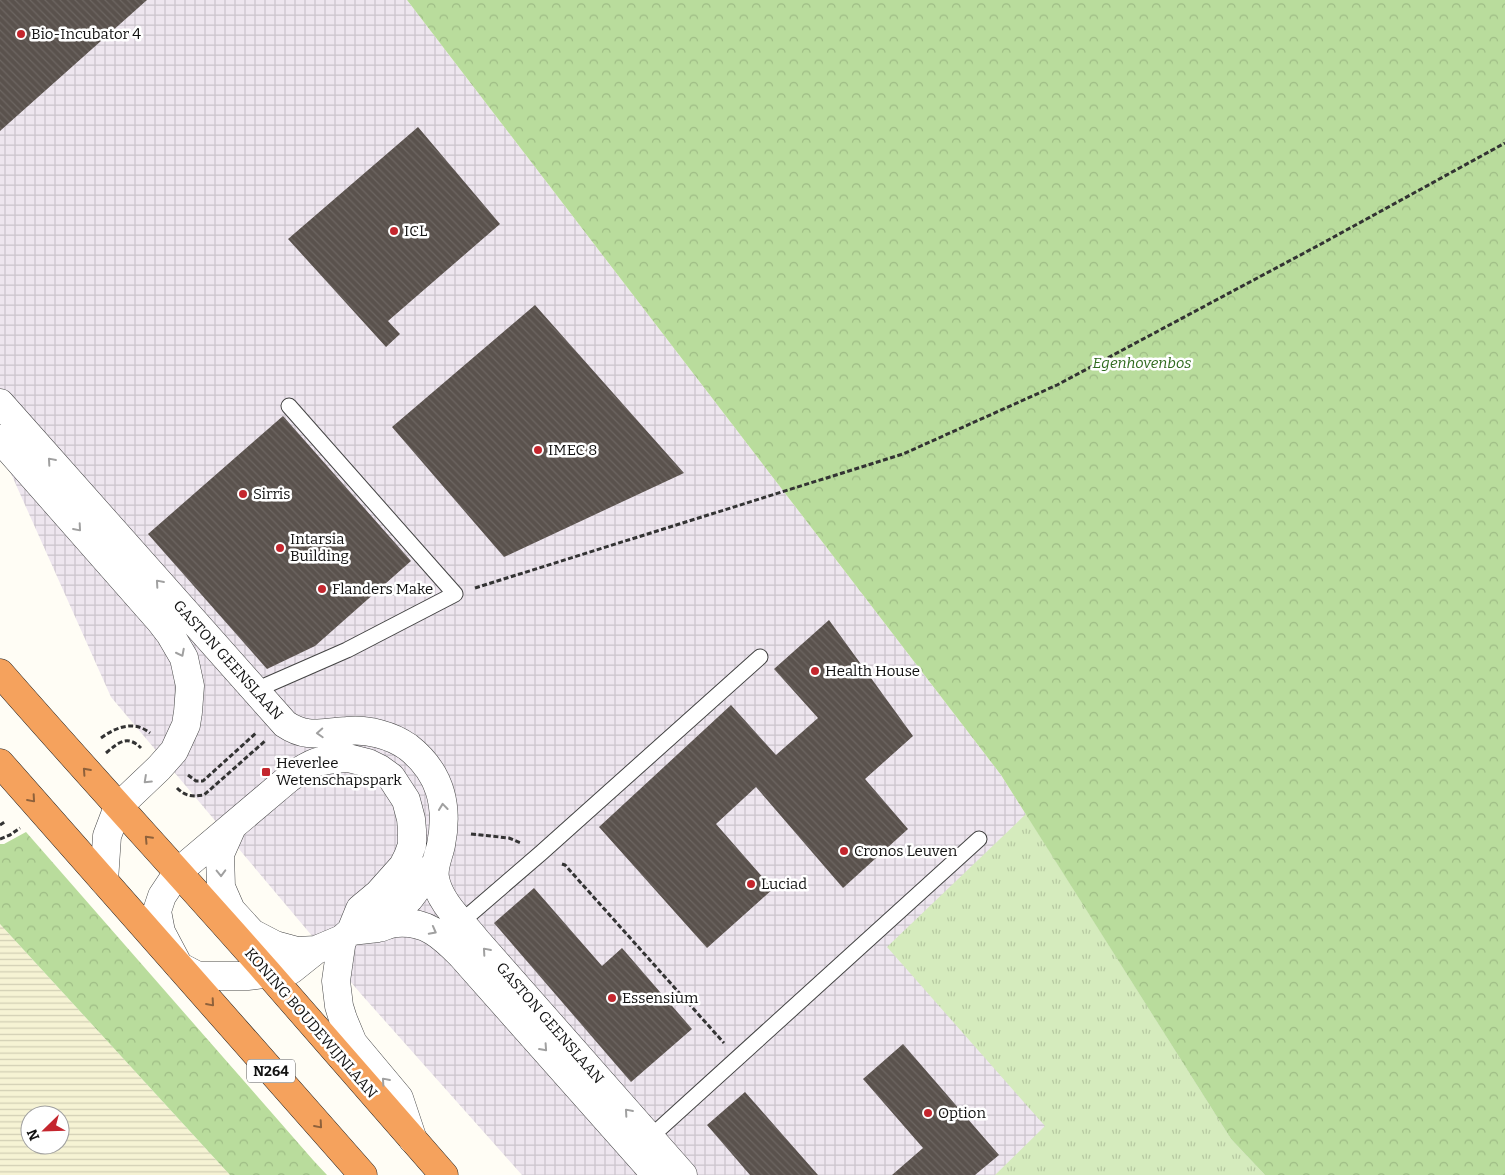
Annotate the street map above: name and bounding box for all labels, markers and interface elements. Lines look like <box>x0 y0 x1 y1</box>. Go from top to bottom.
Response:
place label: Bio-Incubator 4 <box>31 25 141 43</box>
marker: Bio-Incubator 4 <box>15 28 27 40</box>
place label: ICL <box>404 222 427 240</box>
marker: ICL <box>388 225 400 237</box>
park label: Egenhovenbos <box>1093 354 1191 372</box>
place label: IMEC 8 <box>548 441 597 459</box>
marker: IMEC 8 <box>532 444 544 456</box>
one-way arrow <box>48 458 57 467</box>
place label: Sirris <box>253 485 291 503</box>
marker: Sirris <box>237 488 249 500</box>
one-way arrow <box>73 522 82 531</box>
place label: Intarsia Building <box>290 530 349 565</box>
marker: Intarsia Building <box>274 542 286 554</box>
one-way arrow <box>156 579 165 588</box>
place label: Flanders Make <box>332 580 433 598</box>
marker: Flanders Make <box>316 583 328 595</box>
street label: GASTON GEENSLAAN <box>169 596 287 724</box>
one-way arrow <box>175 648 185 657</box>
place label: Health House <box>825 662 920 680</box>
marker: Health House <box>809 665 821 677</box>
one-way arrow <box>316 728 324 739</box>
place label: Heverlee Wetenschapspark <box>276 754 402 789</box>
marker: Heverlee Wetenschapspark <box>260 766 272 778</box>
one-way arrow <box>82 767 91 776</box>
one-way arrow <box>143 774 152 783</box>
one-way arrow <box>26 794 35 803</box>
one-way arrow <box>438 802 449 810</box>
one-way arrow <box>145 836 154 845</box>
place label: Cronos Leuven <box>854 842 958 860</box>
marker: Cronos Leuven <box>838 845 850 857</box>
one-way arrow <box>216 870 226 877</box>
place label: Luciad <box>761 875 807 893</box>
marker: Luciad <box>745 878 757 890</box>
one-way arrow <box>427 925 436 935</box>
street label: KONING BOUDEWIJNLAAN <box>241 944 381 1102</box>
one-way arrow <box>483 948 492 957</box>
street label: GASTON GEENSLAAN <box>492 959 608 1087</box>
place label: Essensium <box>622 989 699 1007</box>
marker: Essensium <box>606 992 618 1004</box>
one-way arrow <box>205 997 214 1006</box>
one-way arrow <box>538 1043 547 1052</box>
road number: N264 <box>247 1060 295 1082</box>
one-way arrow <box>382 1077 391 1086</box>
place label: Option <box>938 1104 986 1122</box>
north arrow <box>20 1105 70 1155</box>
marker: Option <box>922 1107 934 1119</box>
one-way arrow <box>625 1109 634 1118</box>
one-way arrow <box>313 1119 322 1128</box>
text: N <box>23 1126 43 1143</box>

